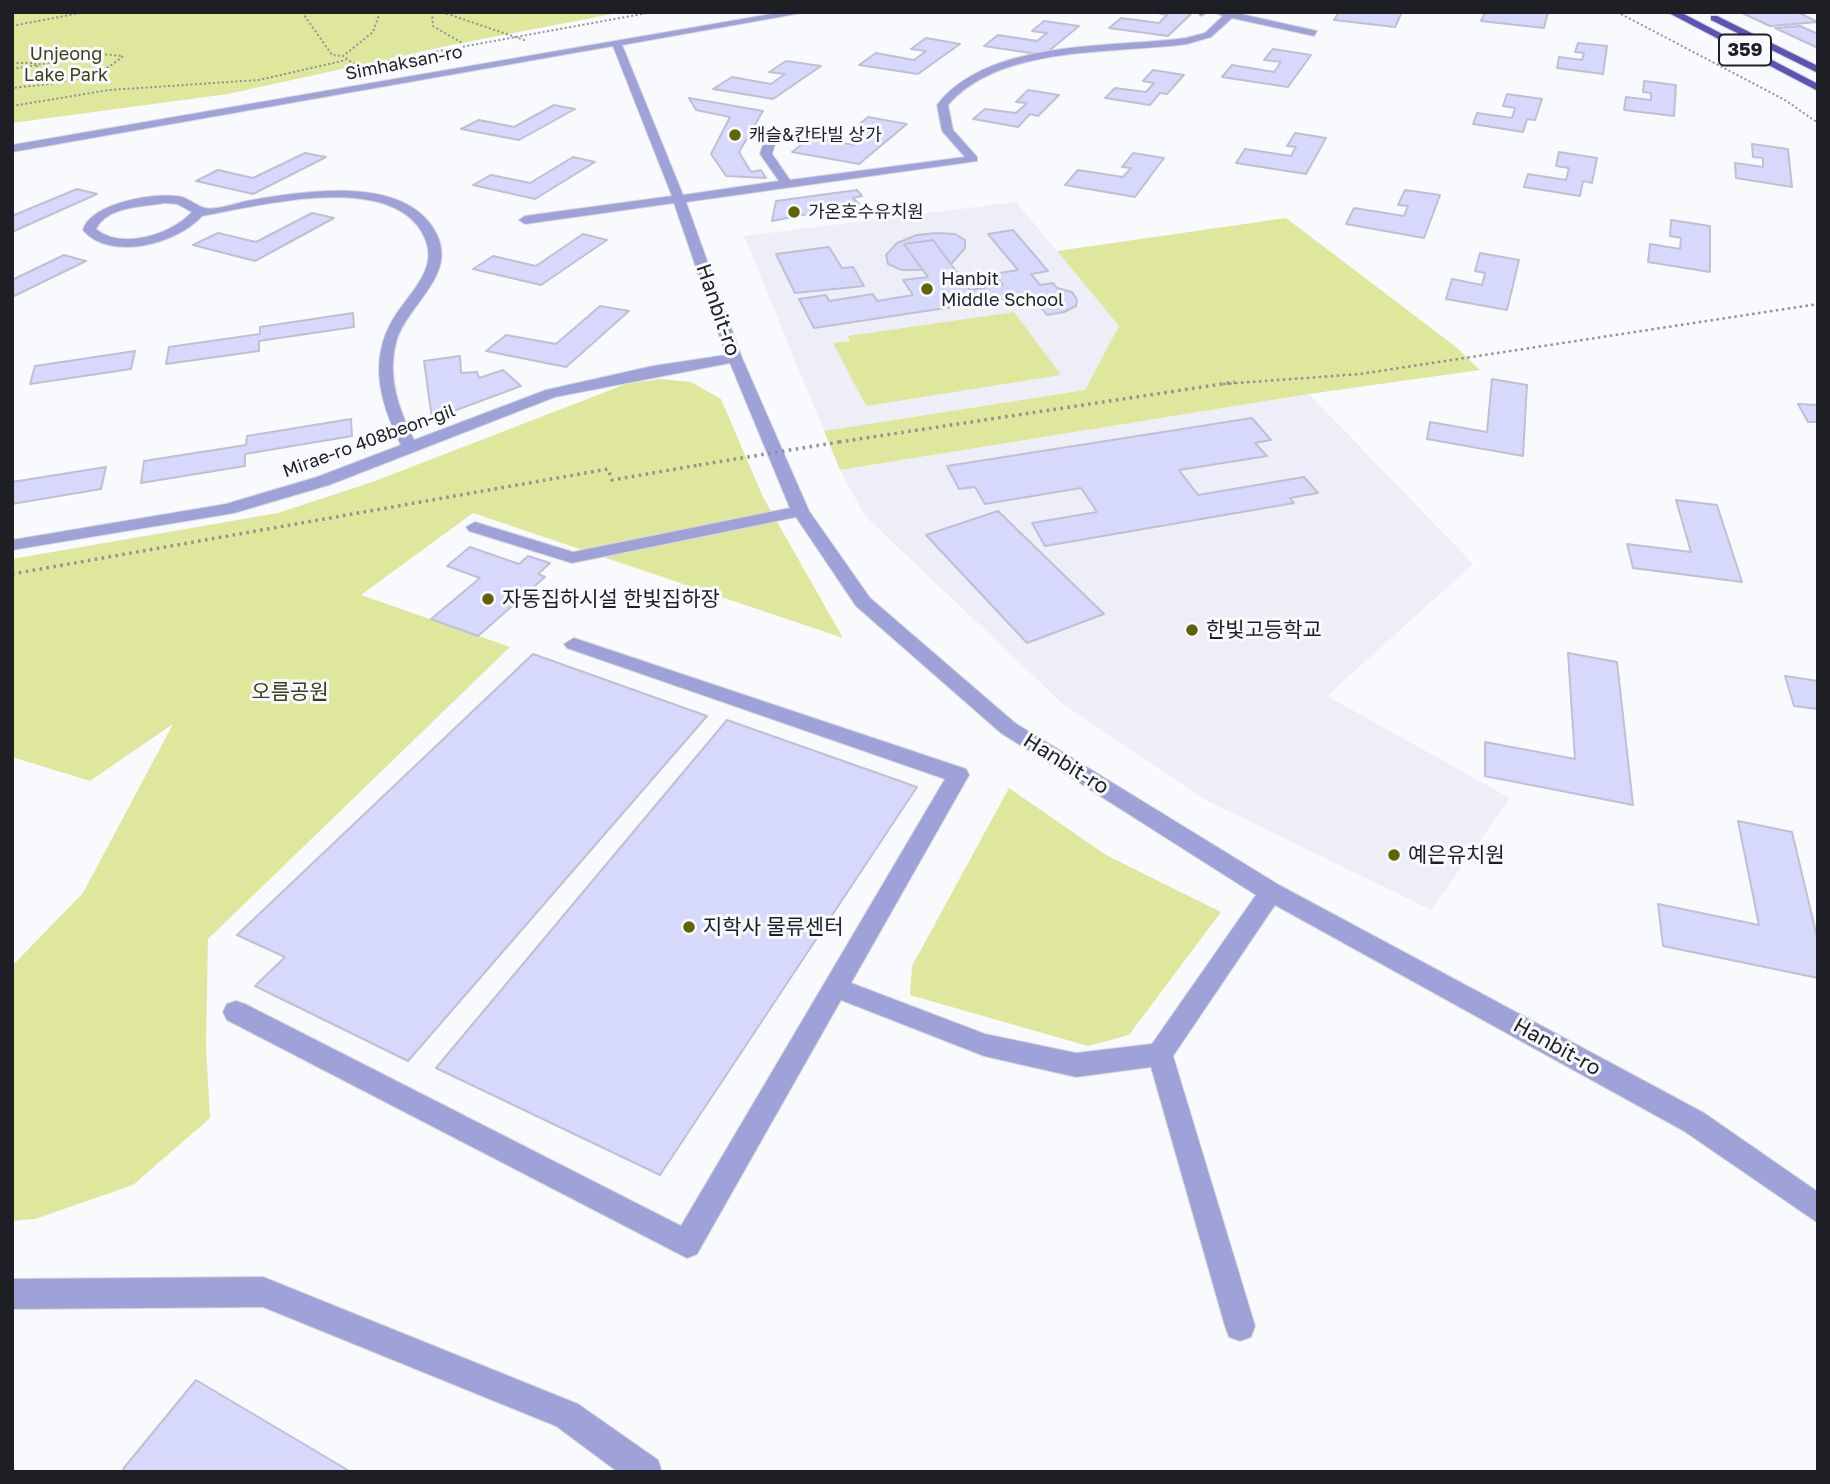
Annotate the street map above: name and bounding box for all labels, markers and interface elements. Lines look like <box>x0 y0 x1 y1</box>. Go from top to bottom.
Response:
road number: 359 <box>1719 34 1771 66</box>
street label: Simhaksan-ro <box>344 41 464 85</box>
park label: Unjeong Lake Park <box>24 43 108 86</box>
place label: 캐슬&칸타빌 상가 <box>749 124 881 146</box>
marker: 캐슬&칸타빌 상가 <box>727 127 743 143</box>
place label: 가온호수유치원 <box>808 201 924 223</box>
marker: 가온호수유치원 <box>786 204 802 220</box>
street label: Hanbit-ro <box>690 261 746 359</box>
place label: Hanbit Middle School <box>941 268 1064 310</box>
marker: Hanbit Middle School <box>919 281 935 297</box>
street label: Mirae-ro 408beon-gil <box>280 400 458 482</box>
place label: 자동집하시설 한빛집하장 <box>502 586 720 612</box>
marker: 자동집하시설 한빛집하장 <box>480 591 496 607</box>
place label: 한빛고등학교 <box>1206 617 1322 643</box>
marker: 한빛고등학교 <box>1184 622 1200 638</box>
park label: 오름공원 <box>251 679 329 705</box>
street label: Hanbit-ro <box>1019 728 1113 800</box>
place label: 예은유치원 <box>1408 842 1505 868</box>
marker: 예은유치원 <box>1386 847 1402 863</box>
place label: 지학사 물류센터 <box>703 914 843 940</box>
marker: 지학사 물류센터 <box>681 919 697 935</box>
street label: Hanbit-ro <box>1509 1013 1605 1081</box>

